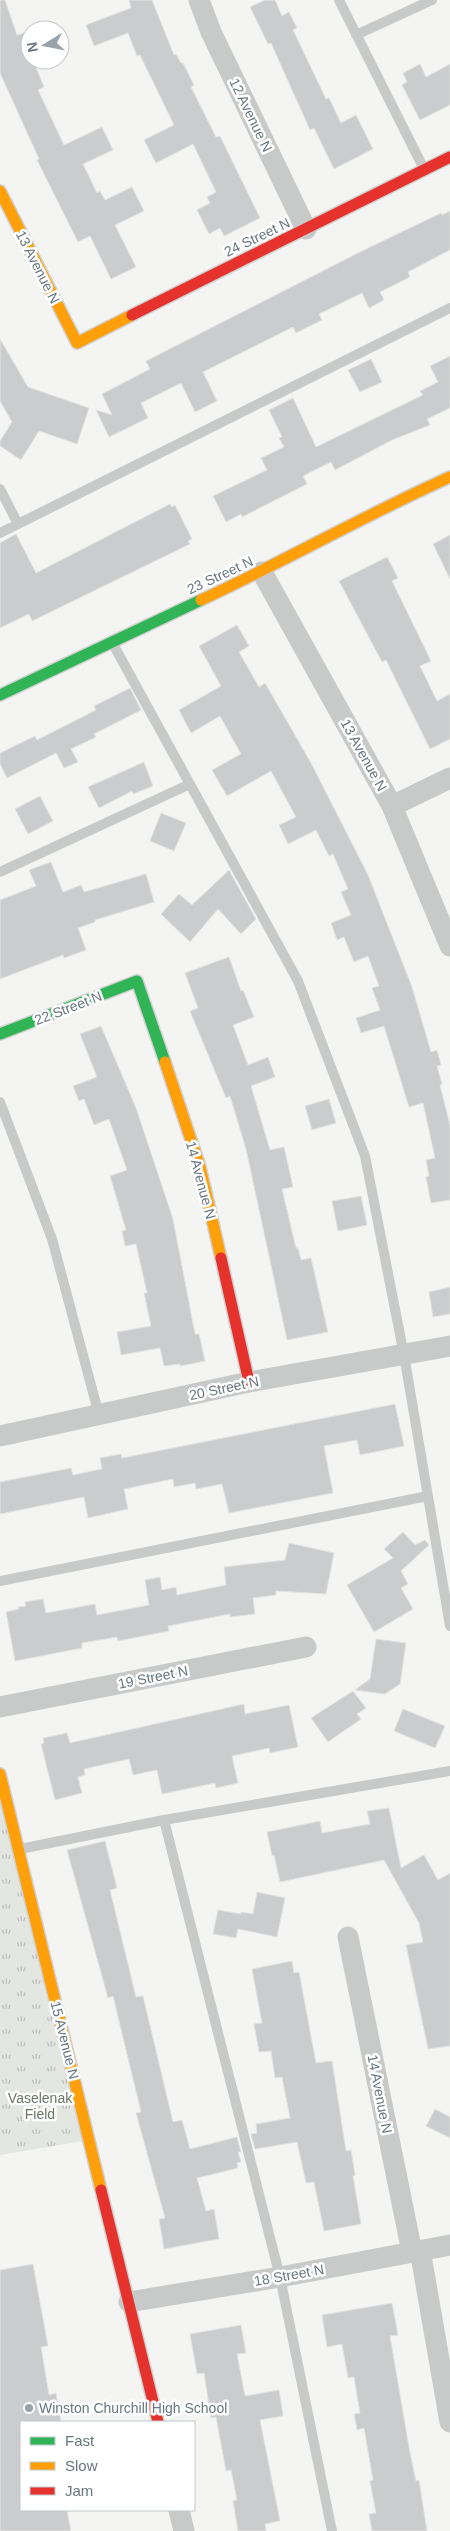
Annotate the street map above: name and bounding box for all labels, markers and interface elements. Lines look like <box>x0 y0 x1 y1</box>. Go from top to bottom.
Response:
north arrow <box>20 20 70 70</box>
text: N <box>23 41 41 54</box>
street label: 12 Avenue N <box>226 76 276 154</box>
street label: 24 Street N <box>222 214 292 260</box>
street label: 13 Avenue N <box>13 228 63 306</box>
street label: 23 Street N <box>185 553 255 597</box>
street label: 13 Avenue N <box>338 716 390 794</box>
street label: 22 Street N <box>32 988 104 1028</box>
street label: 14 Avenue N <box>183 1139 219 1221</box>
street label: 20 Street N <box>188 1373 260 1403</box>
street label: 19 Street N <box>117 1662 189 1692</box>
street label: 15 Avenue N <box>48 1999 82 2081</box>
street label: 14 Avenue N <box>365 2053 395 2135</box>
park label: Vaselenak Field <box>8 2090 73 2122</box>
street label: 18 Street N <box>253 2261 325 2289</box>
place label: Winston Churchill High School <box>39 2400 227 2416</box>
marker: Winston Churchill High School <box>23 2402 35 2414</box>
legend <box>20 2421 195 2511</box>
text: Fast <box>65 2432 95 2449</box>
text: Slow <box>65 2457 98 2474</box>
text: Jam <box>65 2482 93 2499</box>

